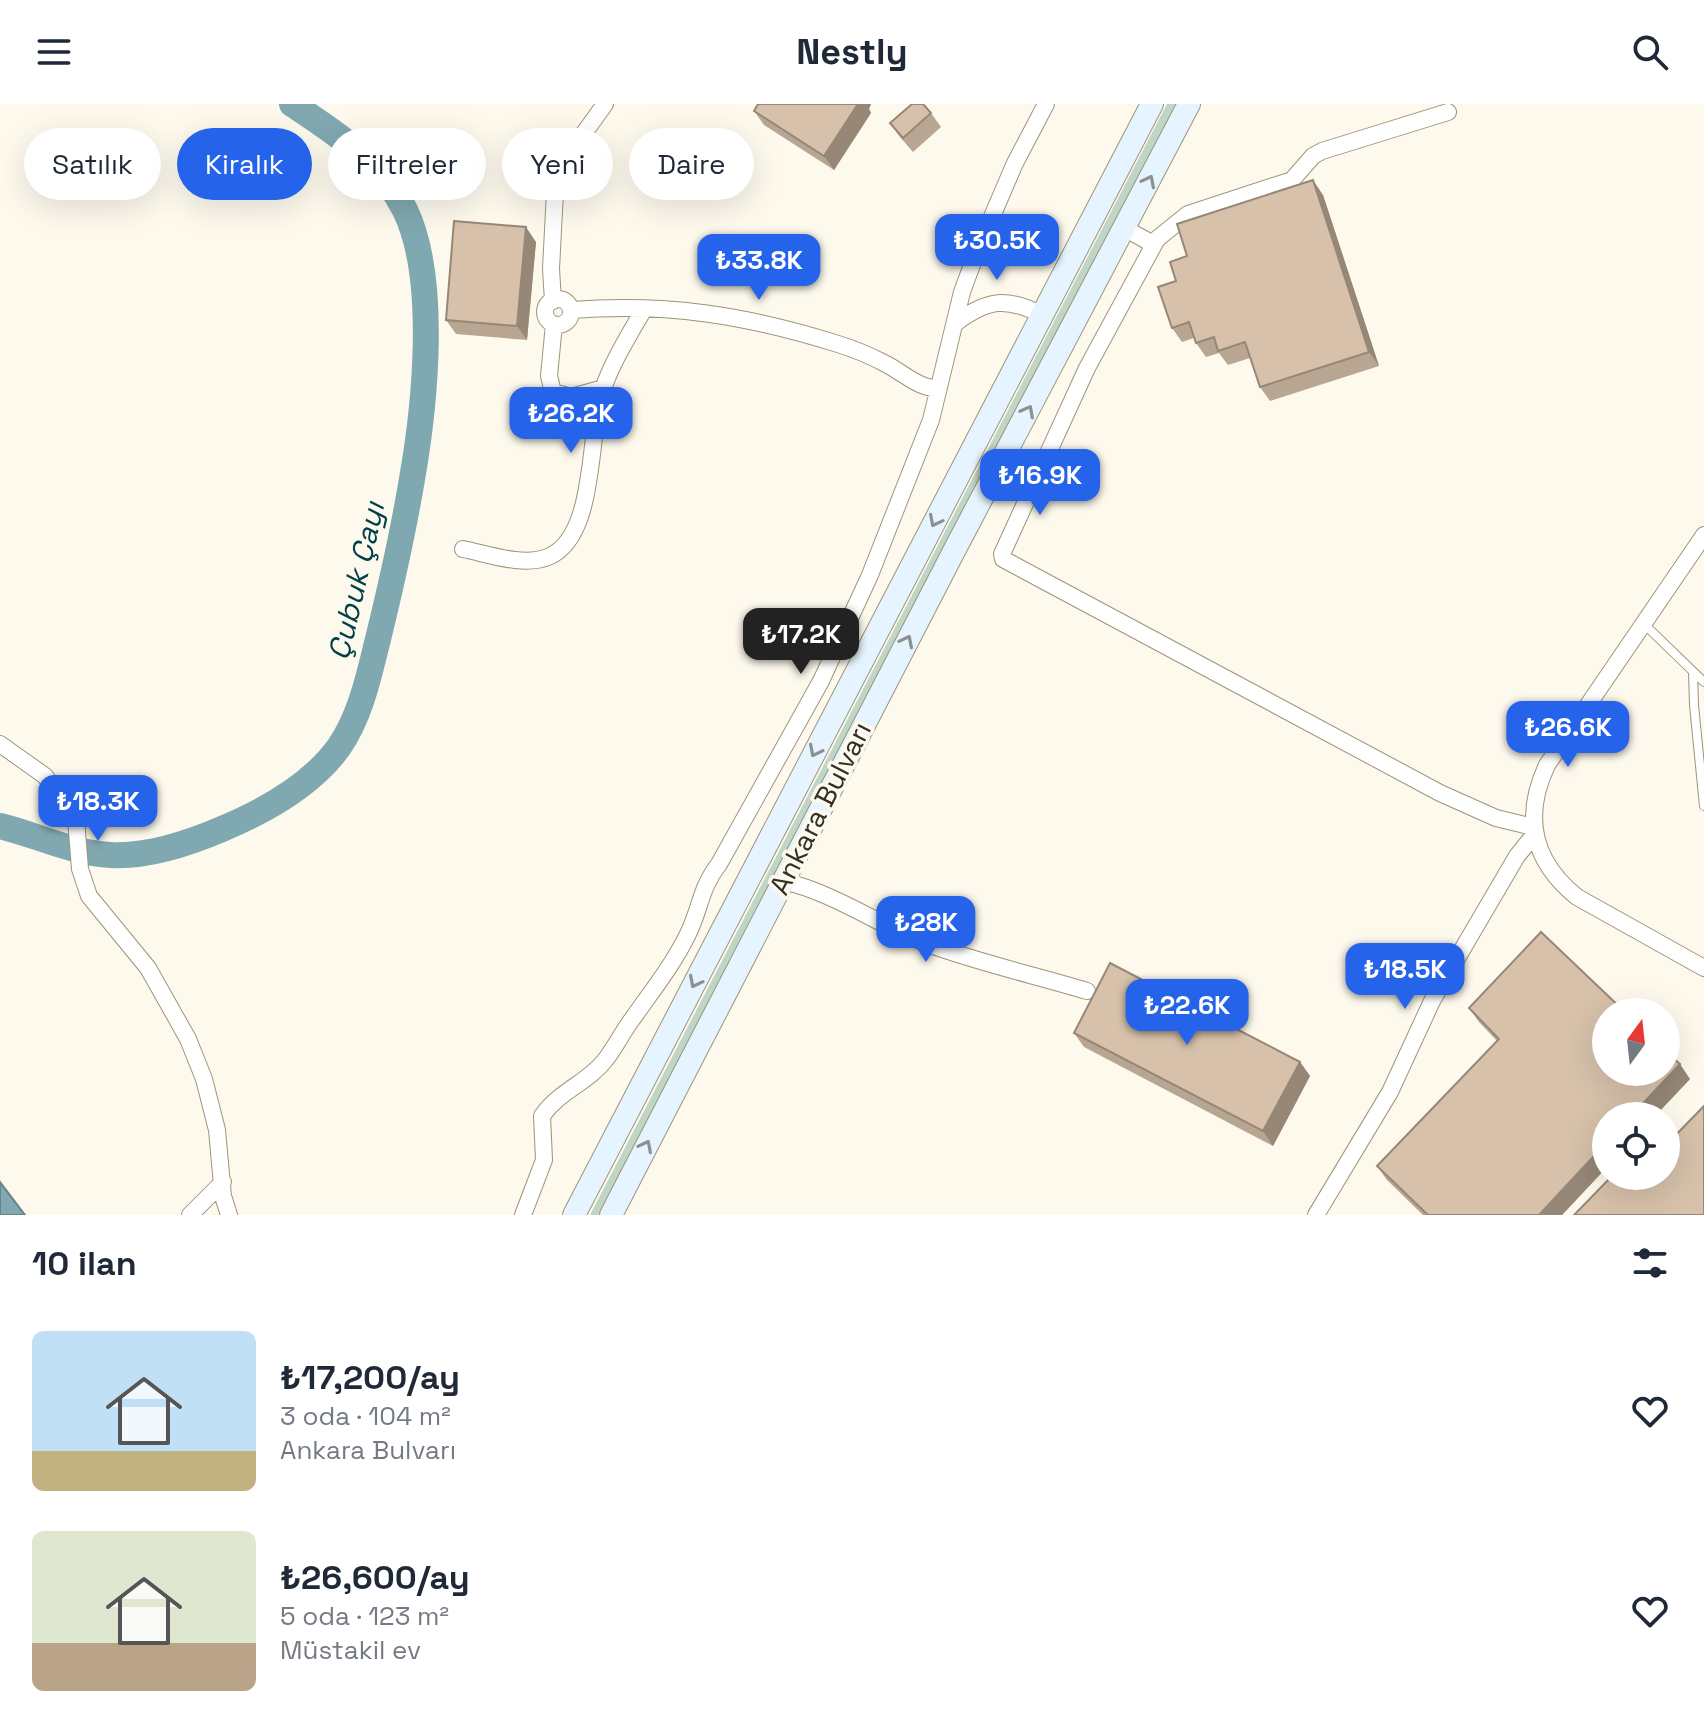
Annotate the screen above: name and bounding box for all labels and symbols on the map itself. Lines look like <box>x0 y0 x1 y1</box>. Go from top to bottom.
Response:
one-way arrow <box>1139 174 1154 189</box>
pin: ₺30.5K <box>932 214 1062 282</box>
pin: ₺33.8K <box>694 234 824 302</box>
pin: ₺26.2K <box>506 387 636 455</box>
one-way arrow <box>1018 404 1033 419</box>
pin: ₺16.9K <box>975 449 1105 517</box>
water label: Çubuk Çayı <box>319 497 393 664</box>
one-way arrow <box>929 512 944 527</box>
pin: ₺17.2K <box>736 608 866 676</box>
one-way arrow <box>897 635 913 649</box>
pin: ₺26.6K <box>1503 701 1633 769</box>
street label: Ankara Bulvarı <box>761 715 879 901</box>
one-way arrow <box>809 743 824 758</box>
pin: ₺18.3K <box>33 775 163 843</box>
pin: ₺28K <box>879 896 973 964</box>
pin: ₺18.5K <box>1340 943 1470 1011</box>
one-way arrow <box>689 974 704 989</box>
pin: ₺22.6K <box>1122 979 1252 1047</box>
north arrow <box>1592 998 1680 1086</box>
one-way arrow <box>636 1139 652 1154</box>

